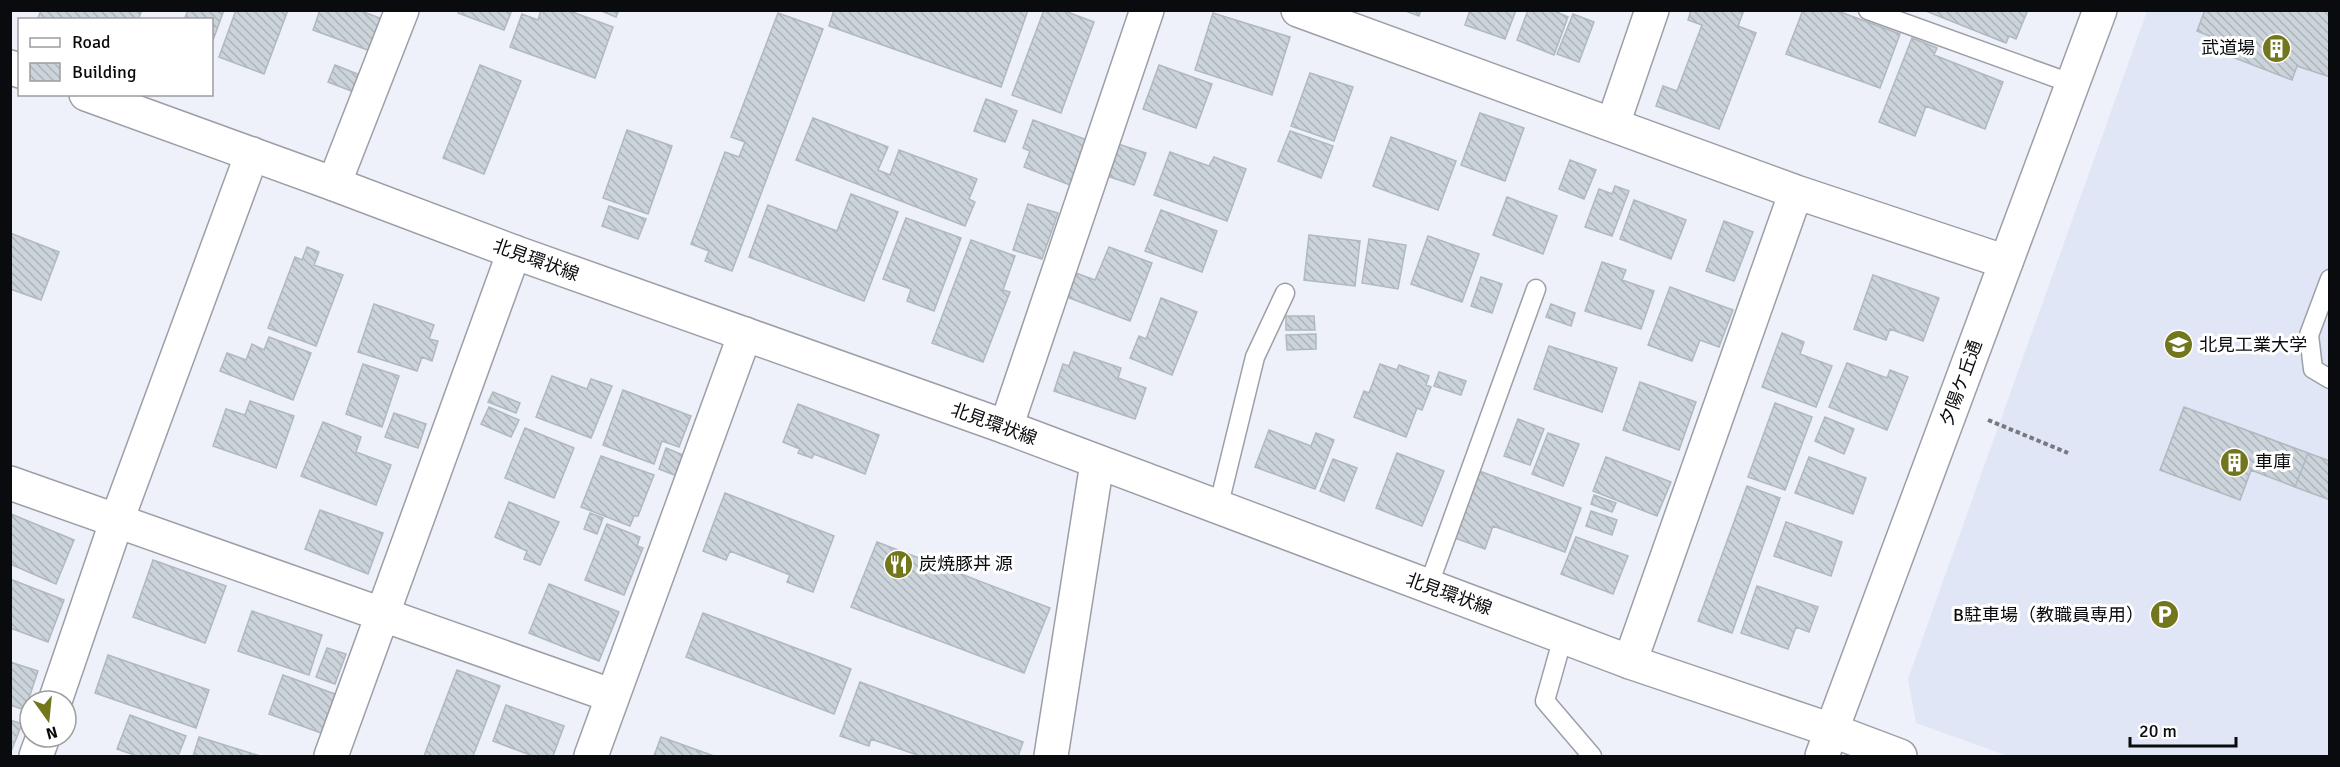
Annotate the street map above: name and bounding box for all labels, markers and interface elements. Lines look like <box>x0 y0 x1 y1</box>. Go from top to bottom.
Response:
legend <box>18 18 213 96</box>
text: Road <box>72 31 111 53</box>
building icon: 武道場 <box>2260 32 2292 64</box>
place label: 武道場 <box>2201 37 2255 59</box>
text: Building <box>72 61 136 83</box>
street label: 北見環状線 <box>490 234 582 286</box>
school or university icon: 北見工業大学 <box>2162 329 2194 361</box>
place label: 北見工業大学 <box>2199 334 2307 356</box>
street label: 夕陽ケ丘通 <box>1935 337 1987 429</box>
street label: 北見環状線 <box>948 398 1040 450</box>
building icon: 車庫 <box>2218 446 2250 478</box>
place label: 車庫 <box>2255 451 2291 473</box>
restaurant icon: 炭焼豚丼 源 <box>882 548 914 580</box>
place label: 炭焼豚丼 源 <box>919 553 1013 575</box>
street label: 北見環状線 <box>1403 568 1495 620</box>
parking icon: B駐車場（教職員専用） <box>2149 599 2181 631</box>
place label: B駐車場（教職員専用） <box>1953 604 2144 626</box>
north arrow <box>18 689 78 749</box>
scale bar <box>2130 710 2236 748</box>
text: 20 m <box>2139 720 2177 742</box>
text: N <box>44 721 60 744</box>

